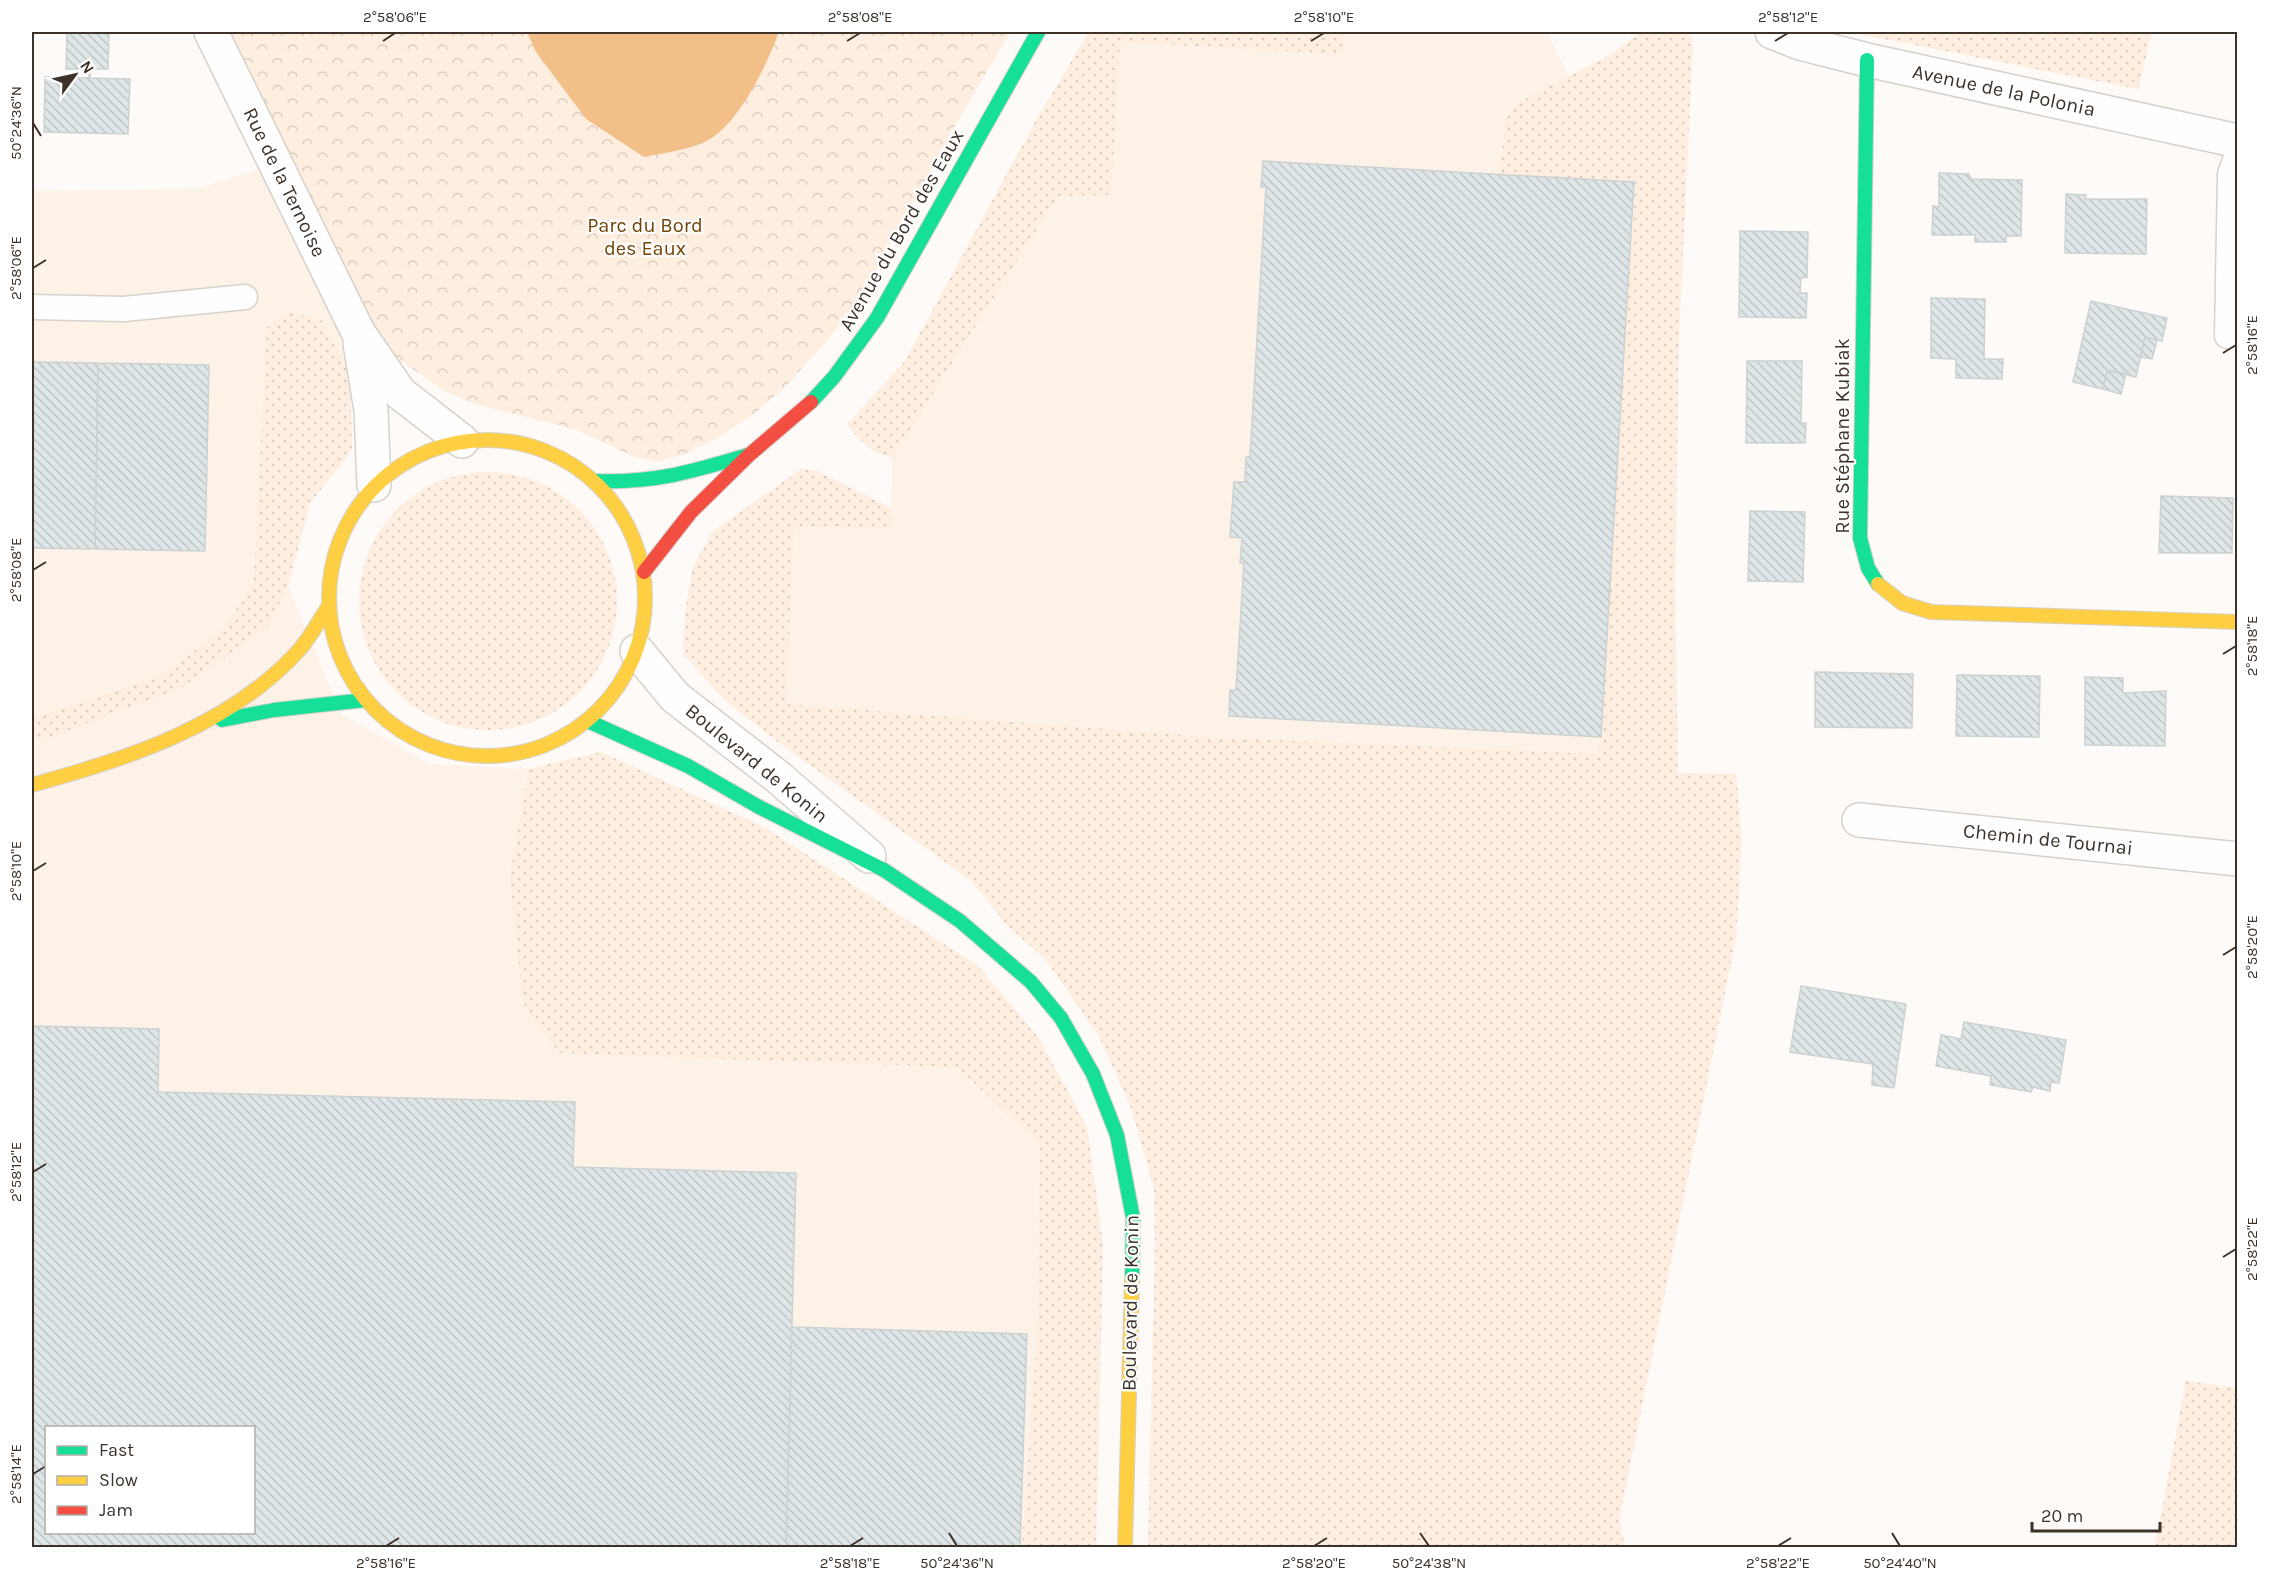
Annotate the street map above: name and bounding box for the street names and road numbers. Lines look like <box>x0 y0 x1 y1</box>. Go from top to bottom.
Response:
street label: Avenue de la Polonia <box>1910 60 2097 121</box>
street label: Rue de la Ternoise <box>238 104 331 261</box>
street label: Avenue du Bord des Eaux <box>834 126 969 335</box>
street label: Rue Stéphane Kubiak <box>1831 338 1854 534</box>
street label: Boulevard de Konin <box>681 699 832 828</box>
street label: Chemin de Tournai <box>1962 819 2134 860</box>
street label: Boulevard de Konin <box>1117 1215 1144 1391</box>

